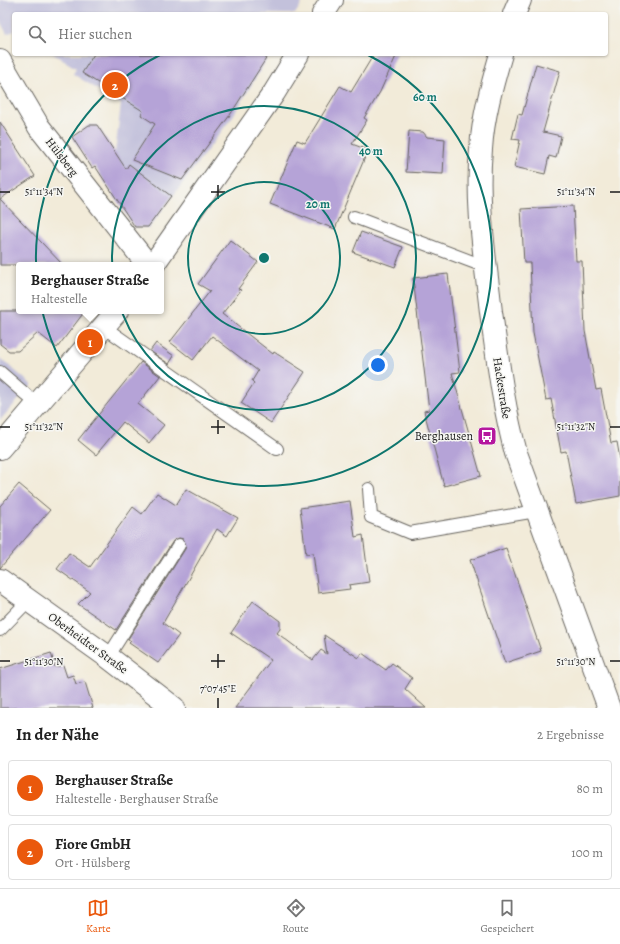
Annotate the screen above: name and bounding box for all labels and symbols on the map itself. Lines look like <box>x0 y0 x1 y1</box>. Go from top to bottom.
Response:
pin: 2 <box>102 70 128 100</box>
text: 60 m <box>413 89 437 105</box>
street label: Hülsberg <box>42 134 82 180</box>
text: 40 m <box>359 143 383 159</box>
text: 51°11'34"N <box>25 185 63 198</box>
text: 51°11'34"N <box>557 185 595 198</box>
text: 20 m <box>306 196 330 212</box>
centre of rings <box>257 251 271 265</box>
pin: 1 <box>77 327 103 357</box>
your location <box>368 355 388 375</box>
street label: Hackestraße <box>489 356 515 420</box>
text: 51°11'32"N <box>25 420 63 433</box>
text: 51°11'32"N <box>557 420 595 433</box>
bus stop icon: Berghausen <box>476 425 498 447</box>
place label: Berghausen <box>415 428 473 444</box>
street label: Oberheidter Straße <box>45 609 131 677</box>
text: 51°11'30"N <box>25 655 64 668</box>
text: 51°11'30"N <box>557 655 596 668</box>
text: 7°07'45"E <box>200 682 236 695</box>

